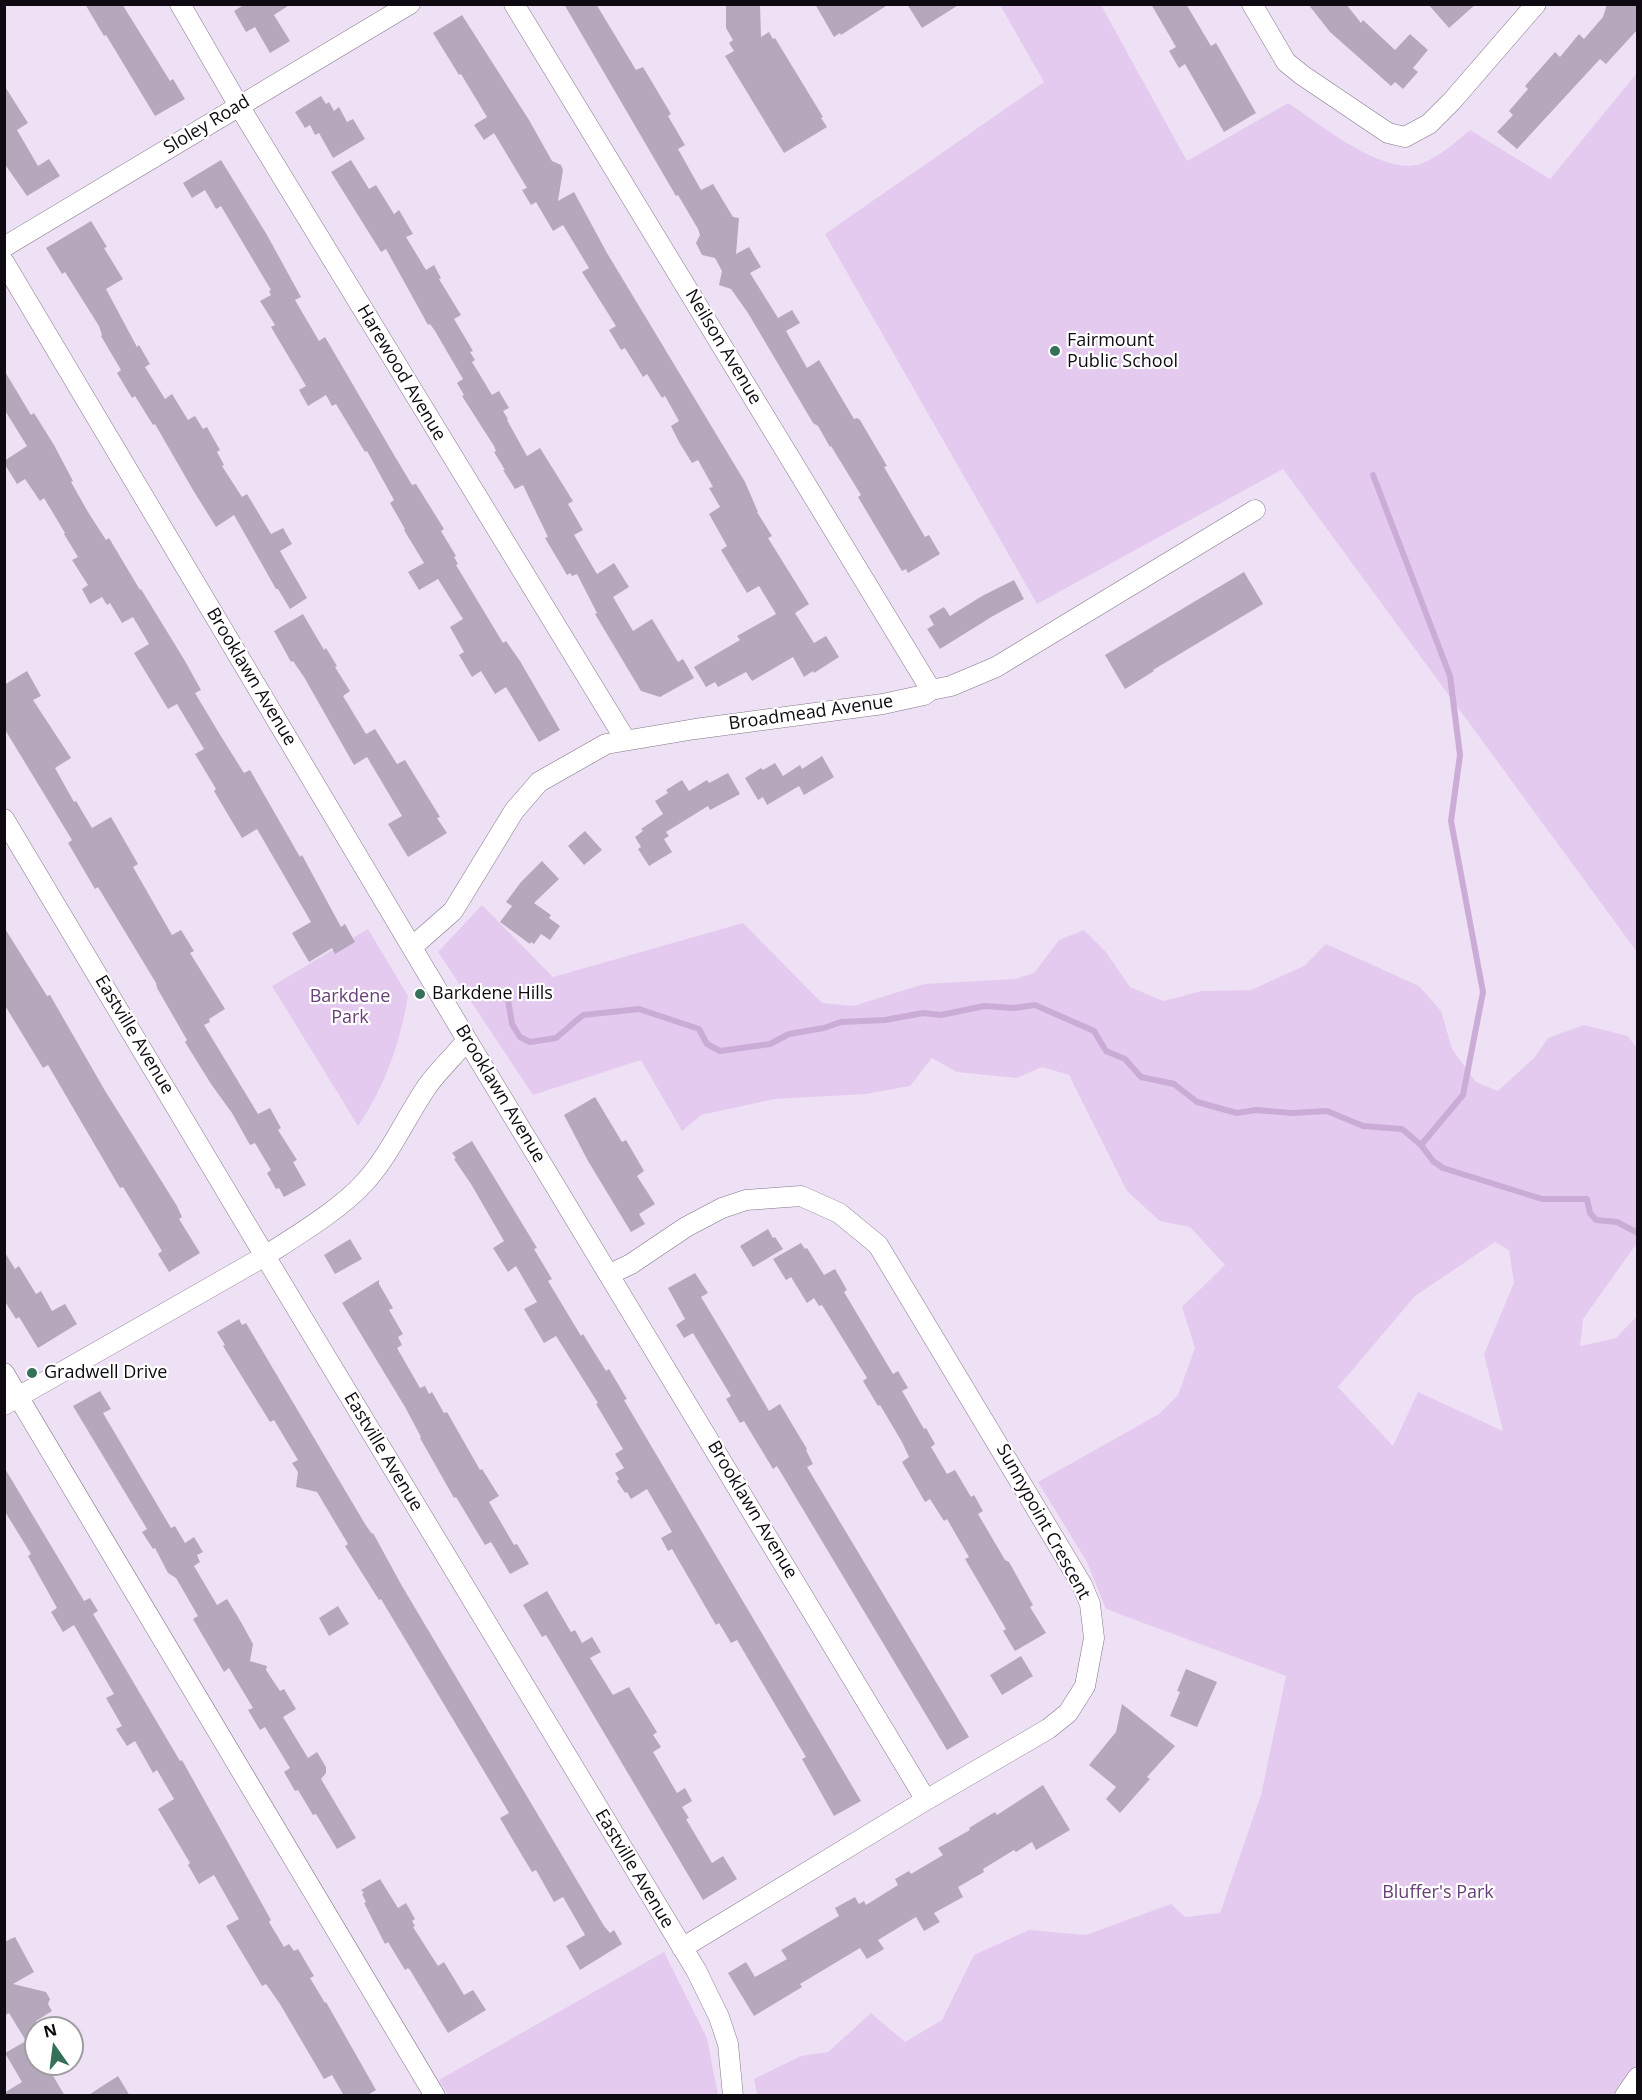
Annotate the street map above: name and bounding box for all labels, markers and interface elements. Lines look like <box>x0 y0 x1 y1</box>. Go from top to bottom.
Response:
street label: Sloley Road <box>160 91 254 159</box>
street label: Neilson Avenue <box>680 285 766 409</box>
street label: Harewood Avenue <box>352 301 450 445</box>
place label: Fairmount Public School <box>1067 330 1178 372</box>
marker: Fairmount Public School <box>1048 344 1062 358</box>
street label: Brooklawn Avenue <box>201 604 301 750</box>
street label: Broadmead Avenue <box>727 691 895 735</box>
street label: Eastville Avenue <box>90 972 178 1098</box>
place label: Barkdene Hills <box>432 983 553 1005</box>
park label: Barkdene Park <box>310 986 390 1028</box>
marker: Barkdene Hills <box>413 987 427 1001</box>
street label: Brooklawn Avenue <box>450 1021 550 1167</box>
place label: Gradwell Drive <box>44 1362 167 1384</box>
marker: Gradwell Drive <box>25 1366 39 1380</box>
street label: Eastville Avenue <box>339 1389 427 1515</box>
street label: Brooklawn Avenue <box>702 1437 802 1583</box>
street label: Sunnypoint Crescent <box>991 1441 1095 1603</box>
street label: Eastville Avenue <box>590 1806 678 1932</box>
park label: Bluffer's Park <box>1382 1882 1494 1904</box>
north arrow <box>24 2016 84 2076</box>
text: N <box>41 2018 59 2043</box>

